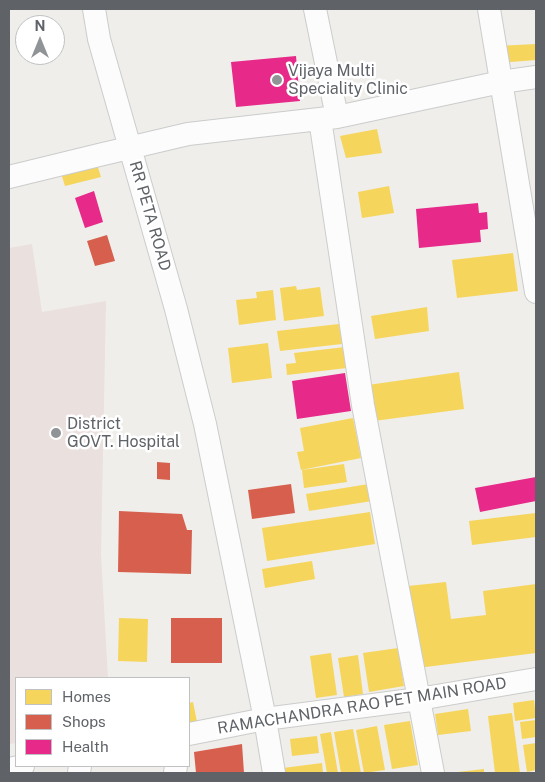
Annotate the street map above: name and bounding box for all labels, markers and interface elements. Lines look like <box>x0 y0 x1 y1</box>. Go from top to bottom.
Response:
north arrow <box>15 15 65 65</box>
text: N <box>35 18 45 34</box>
place label: Vijaya Multi Speciality Clinic <box>288 61 408 99</box>
marker: Vijaya Multi Speciality Clinic <box>270 73 284 87</box>
street label: RR PETA ROAD <box>125 159 175 273</box>
place label: District GOVT. Hospital <box>67 414 180 452</box>
marker: District GOVT. Hospital <box>49 426 63 440</box>
street label: RAMACHANDRA RAO PET MAIN ROAD <box>216 674 508 738</box>
legend <box>15 677 190 767</box>
text: Homes <box>62 688 111 705</box>
text: Shops <box>62 713 106 730</box>
text: Health <box>62 738 109 755</box>

